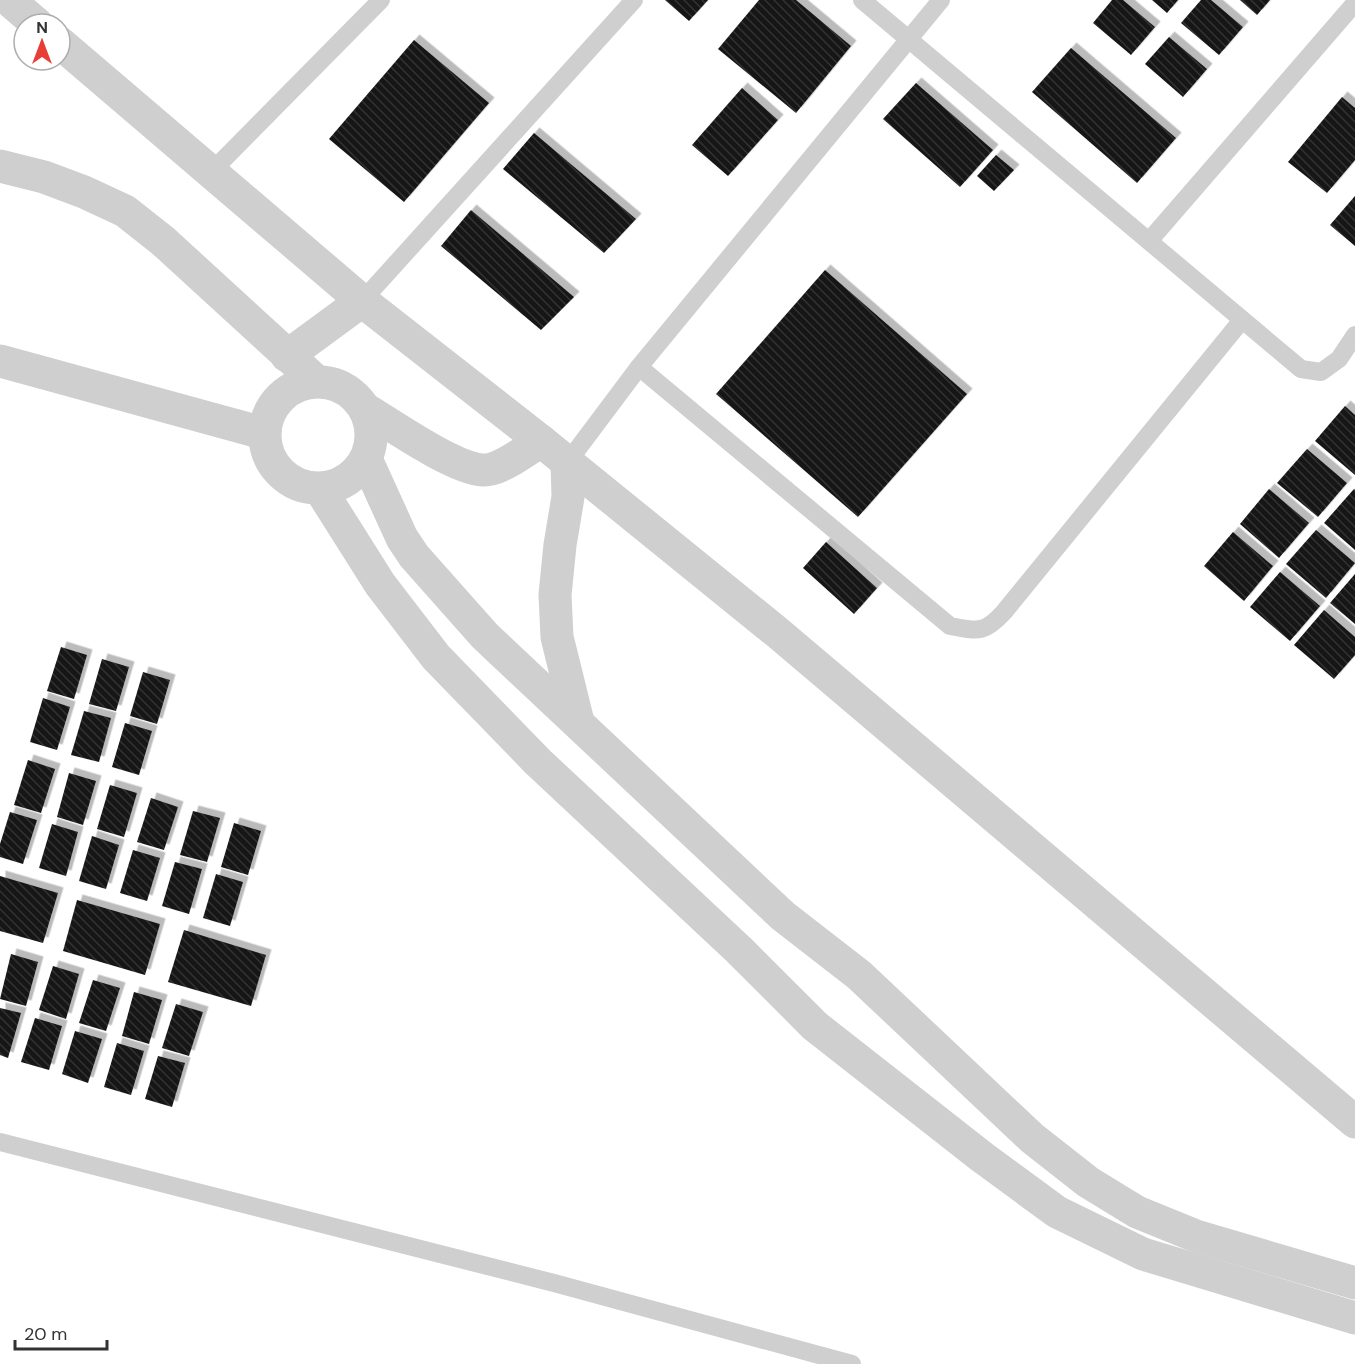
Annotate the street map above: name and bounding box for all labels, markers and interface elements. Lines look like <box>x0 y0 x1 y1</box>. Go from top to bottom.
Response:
north arrow <box>12 12 72 72</box>
text: N <box>36 17 48 38</box>
scale bar <box>15 1313 106 1351</box>
text: 20 m <box>24 1322 67 1346</box>

